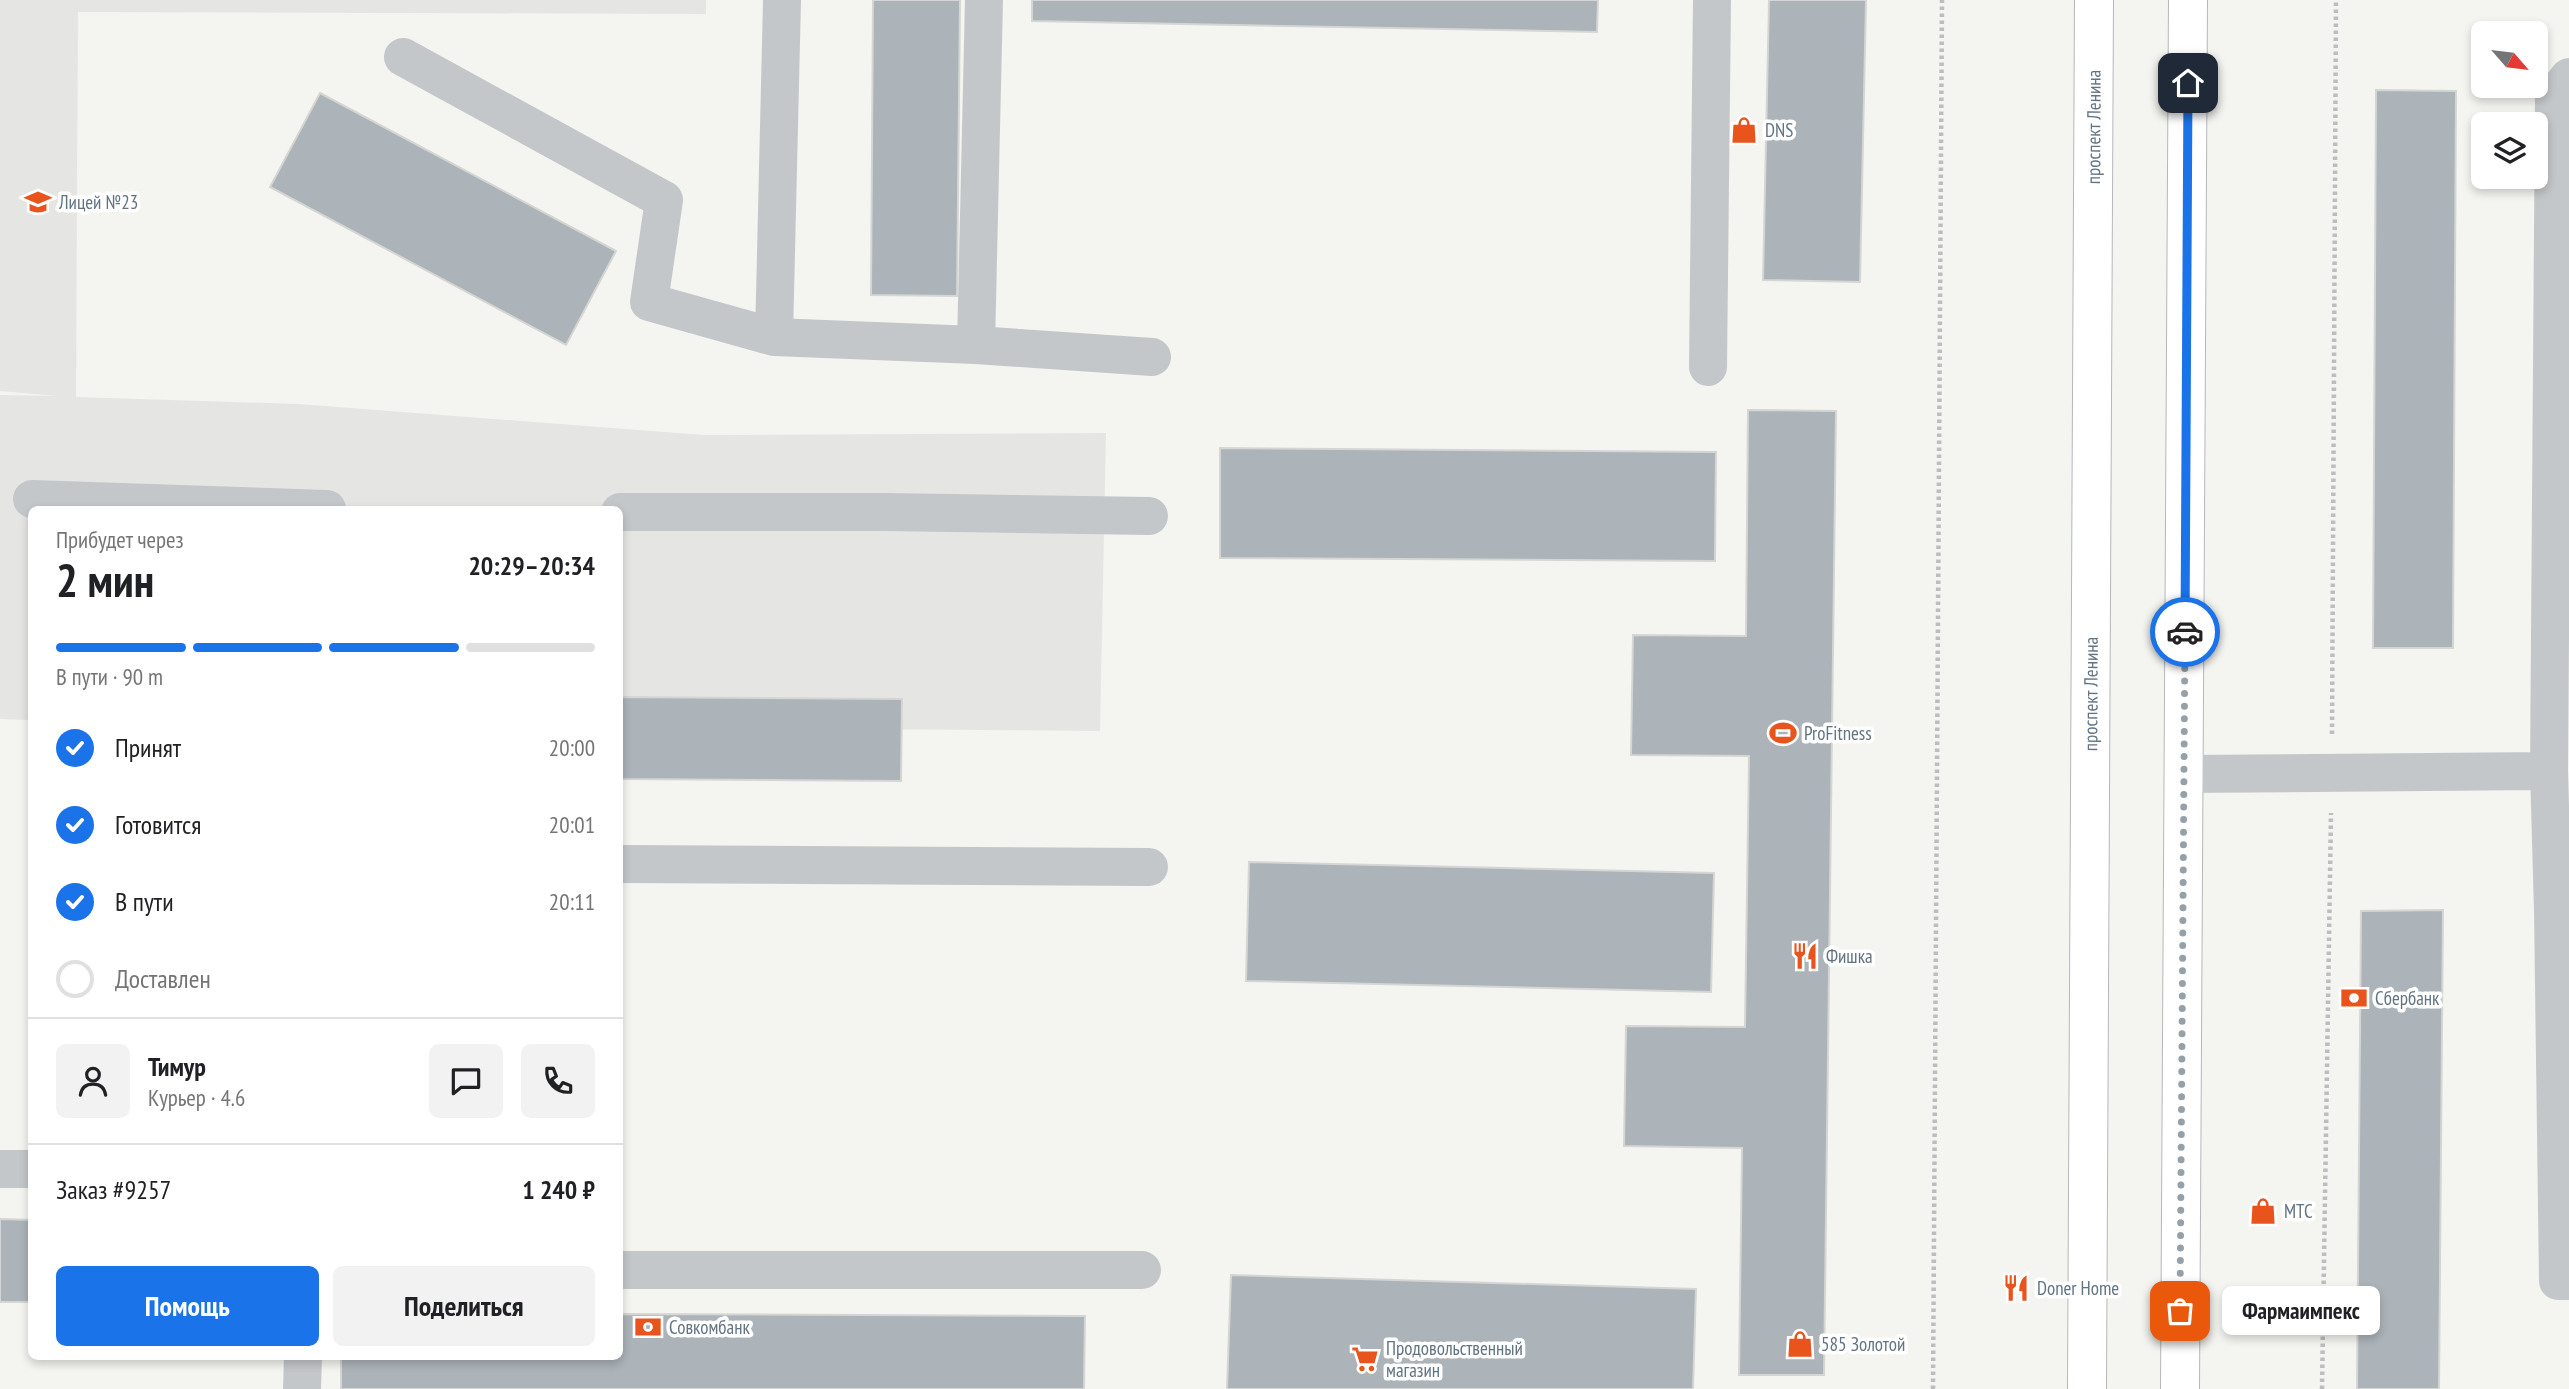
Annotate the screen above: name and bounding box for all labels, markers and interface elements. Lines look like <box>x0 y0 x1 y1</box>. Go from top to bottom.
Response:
north arrow <box>2471 21 2548 98</box>
map controls <box>2471 21 2548 189</box>
pin <box>2158 53 2218 113</box>
icon: home <box>2169 64 2207 102</box>
street label: проспект Ленина <box>2081 70 2106 184</box>
button: layers <box>2471 112 2548 189</box>
shop icon: DNS <box>1729 115 1759 145</box>
place label: DNS <box>1765 118 1793 142</box>
school or university icon: Лицей №23 <box>23 187 53 217</box>
place label: Лицей №23 <box>58 190 138 214</box>
text: Прибудет через <box>56 525 184 554</box>
text: 20:29–20:34 <box>468 549 595 582</box>
text: 2 мин <box>56 550 154 610</box>
courier <box>2150 597 2220 667</box>
icon: car <box>2166 613 2204 651</box>
street label: проспект Ленина <box>2078 637 2103 751</box>
text: В пути · 90 m <box>56 662 163 691</box>
sports icon: ProFitness <box>1768 718 1798 748</box>
place label: ProFitness <box>1804 721 1872 745</box>
icon: check <box>56 729 94 767</box>
text: Принят <box>115 731 181 764</box>
text: 20:00 <box>549 733 595 762</box>
icon: check <box>56 806 94 844</box>
text: Готовится <box>115 808 201 841</box>
text: 20:01 <box>549 810 595 839</box>
icon: check <box>56 883 94 921</box>
text: В пути <box>115 885 174 918</box>
text: 20:11 <box>549 887 595 916</box>
restaurant icon: Фишка <box>1790 941 1820 971</box>
place label: Фишка <box>1826 944 1873 968</box>
text: Доставлен <box>115 962 211 995</box>
bank icon: Сбербанк <box>2339 983 2369 1013</box>
place label: Сбербанк <box>2375 986 2440 1010</box>
button: person <box>56 1044 130 1118</box>
button: chat <box>429 1044 503 1118</box>
button: phone <box>521 1044 595 1118</box>
text: Тимур <box>148 1050 206 1083</box>
text: Курьер · 4.6 <box>148 1083 245 1112</box>
text: Заказ #9257 <box>56 1173 171 1206</box>
text: 1 240 ₽ <box>522 1173 595 1206</box>
shop icon: МТС <box>2248 1196 2278 1226</box>
place label: МТС <box>2284 1199 2313 1223</box>
button: Помощь <box>56 1266 319 1346</box>
button: Поделиться <box>333 1266 595 1346</box>
restaurant icon: Doner Home <box>2001 1273 2031 1303</box>
place label: Doner Home <box>2037 1276 2119 1300</box>
pin <box>2150 1281 2210 1341</box>
callout: Фармаимпекс <box>2222 1286 2380 1336</box>
icon: bag <box>2161 1292 2199 1330</box>
text: Фармаимпекс <box>2242 1296 2360 1325</box>
bank icon: Совкомбанк <box>633 1312 663 1342</box>
place label: Совкомбанк <box>669 1315 750 1339</box>
shop icon: 585 Золотой <box>1785 1329 1815 1359</box>
place label: 585 Золотой <box>1821 1332 1905 1356</box>
place label: Продовольственный магазин <box>1386 1336 1523 1382</box>
supermarket icon: Продовольственный магазин <box>1350 1344 1380 1374</box>

